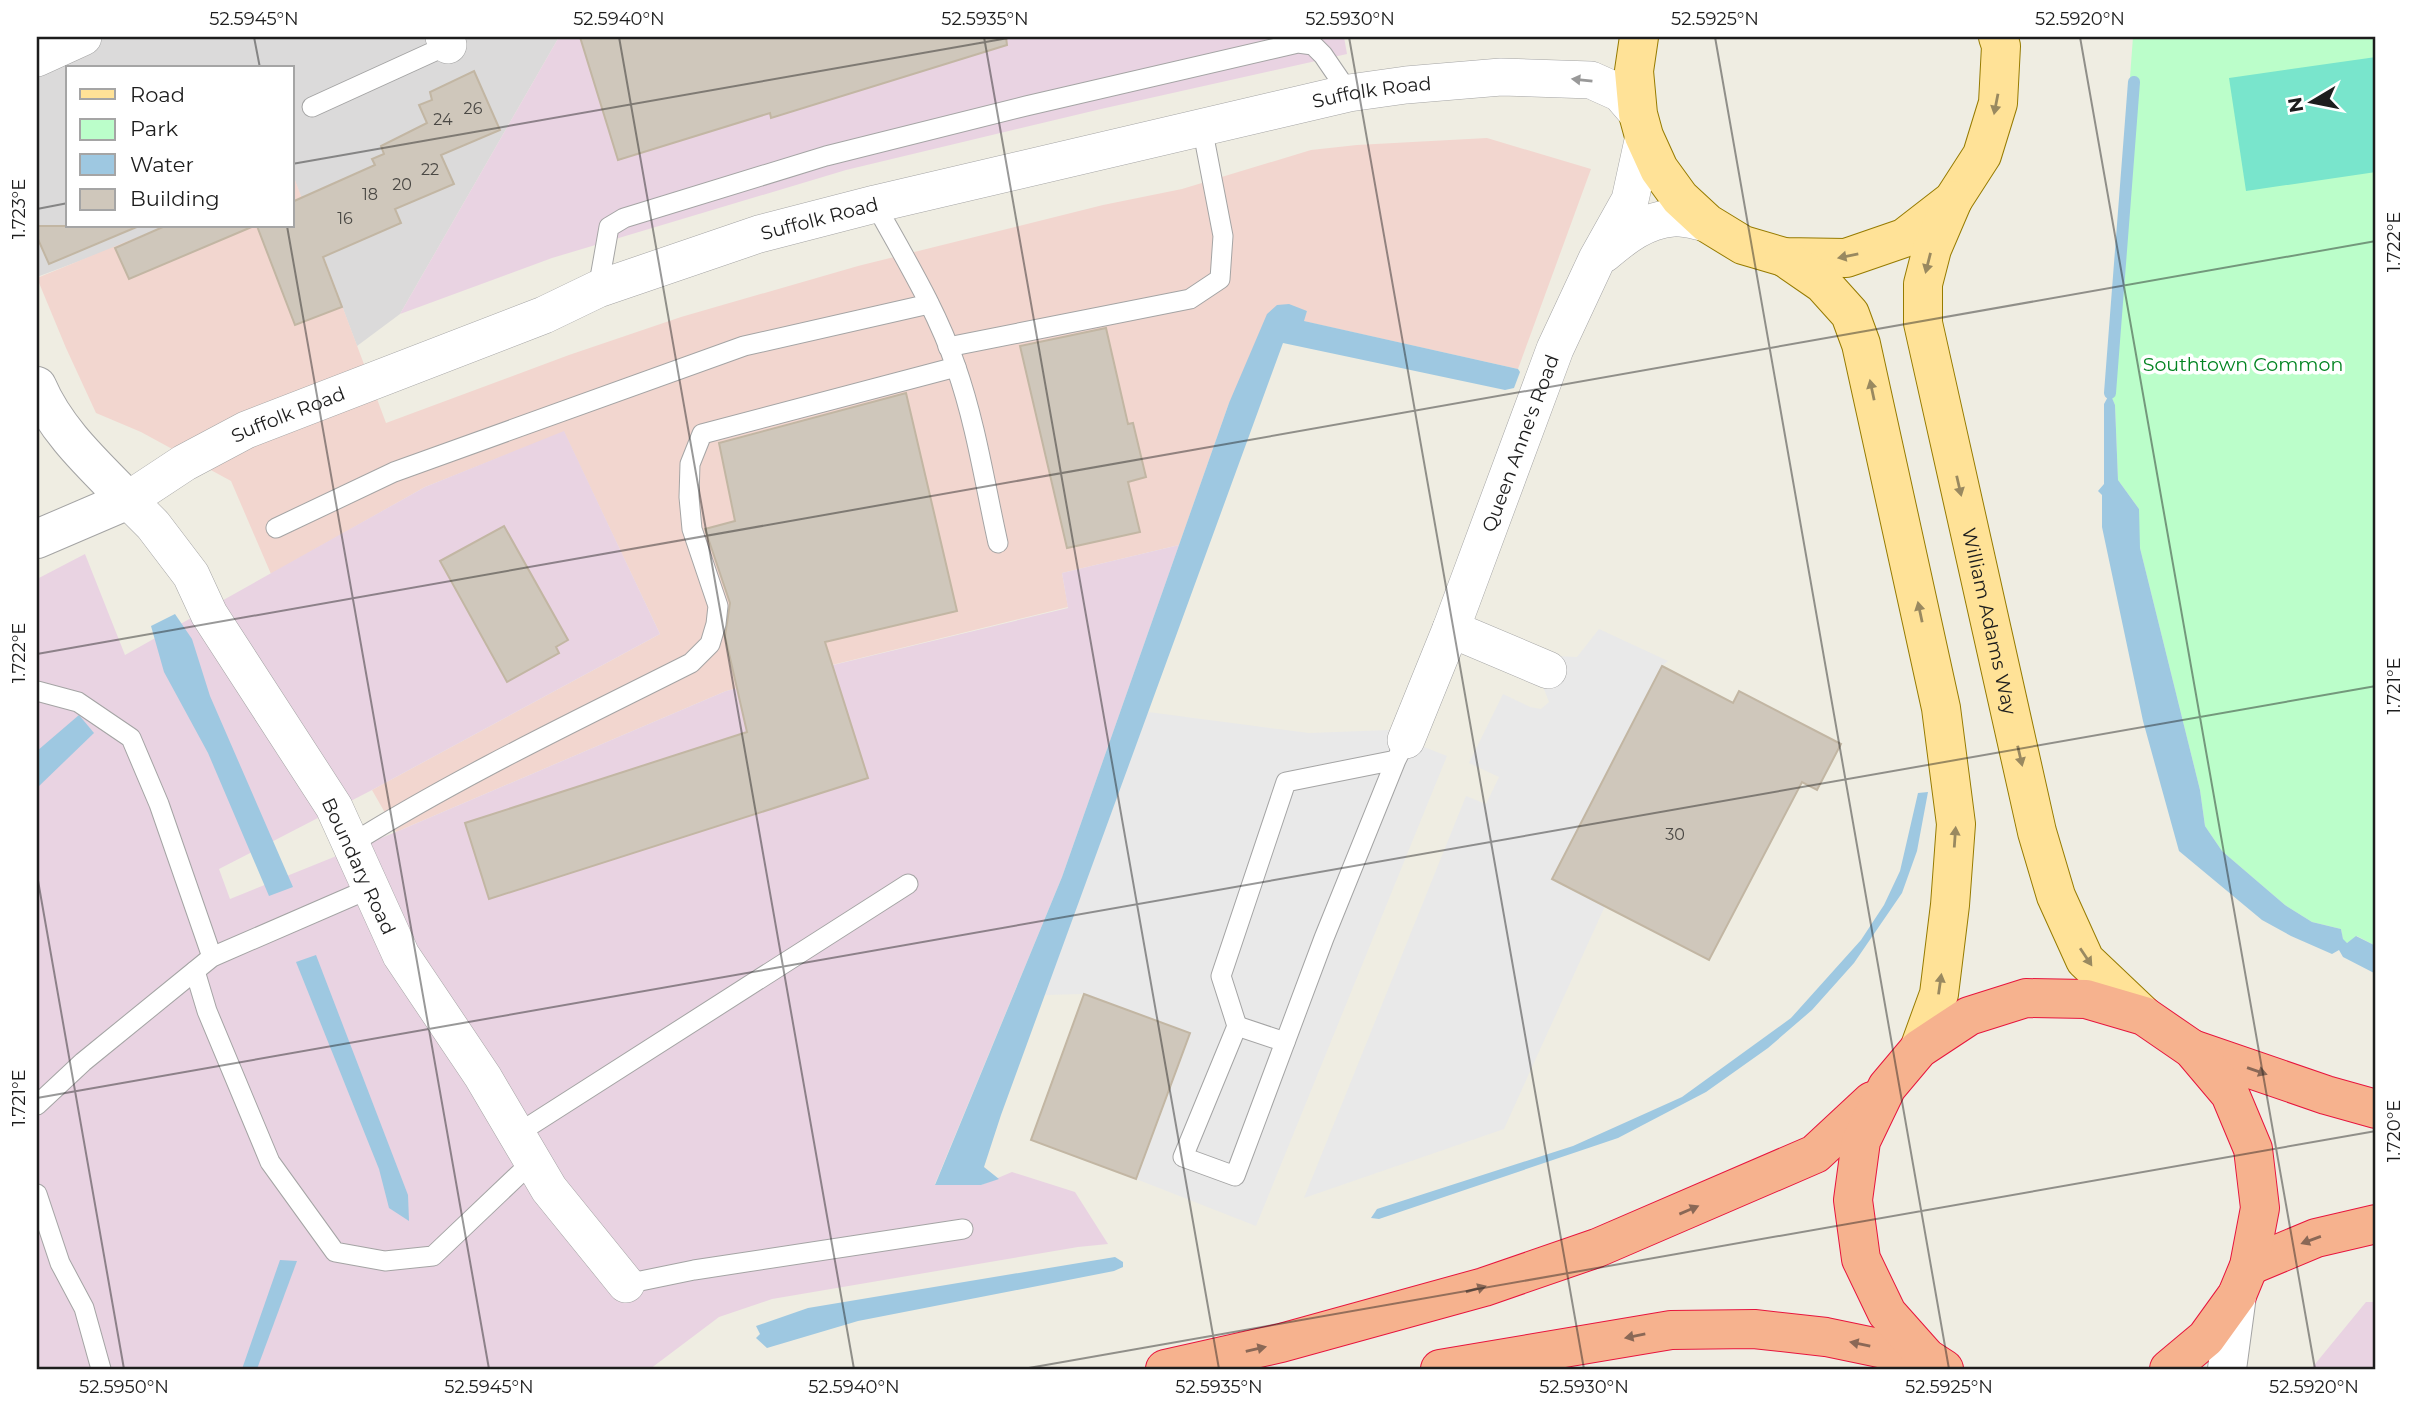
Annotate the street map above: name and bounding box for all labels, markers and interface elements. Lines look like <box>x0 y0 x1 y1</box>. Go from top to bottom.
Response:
text: 52.5945°N <box>209 8 299 30</box>
text: 52.5940°N <box>573 8 665 30</box>
text: 52.5935°N <box>941 8 1029 30</box>
text: 52.5930°N <box>1305 8 1395 30</box>
text: 52.5925°N <box>1671 8 1759 30</box>
text: 52.5920°N <box>2035 8 2125 30</box>
legend <box>66 66 294 228</box>
north arrow <box>2276 66 2346 136</box>
street label: Suffolk Road <box>1310 72 1432 113</box>
one-way arrow <box>1571 74 1593 85</box>
text: Road <box>130 82 185 107</box>
one-way arrow <box>1991 93 2002 115</box>
text: N <box>2283 95 2308 114</box>
house number: 26 <box>464 99 483 118</box>
house number: 24 <box>433 110 453 129</box>
text: Park <box>130 116 178 141</box>
text: Water <box>130 152 194 177</box>
house number: 22 <box>421 160 439 179</box>
house number: 20 <box>392 175 412 194</box>
text: 1.723°E <box>8 179 30 239</box>
house number: 18 <box>362 185 378 204</box>
text: Building <box>130 186 220 211</box>
street label: Suffolk Road <box>758 193 881 245</box>
house number: 16 <box>337 209 353 228</box>
text: 1.722°E <box>2383 212 2405 272</box>
one-way arrow <box>1837 250 1859 261</box>
one-way arrow <box>1922 252 1933 274</box>
street label: Queen Anne's Road <box>1477 351 1564 535</box>
park label: Southtown Common <box>2143 353 2343 376</box>
one-way arrow <box>1866 379 1877 401</box>
street label: Suffolk Road <box>227 382 348 448</box>
one-way arrow <box>1954 475 1965 497</box>
street label: William Adams Way <box>1957 526 2022 718</box>
one-way arrow <box>1914 601 1925 623</box>
text: 1.722°E <box>8 623 30 683</box>
text: 1.721°E <box>2383 657 2405 715</box>
one-way arrow <box>2014 745 2025 767</box>
street label: Boundary Road <box>317 794 400 938</box>
house number: 30 <box>1665 825 1685 844</box>
one-way arrow <box>1950 825 1961 847</box>
one-way arrow <box>2080 947 2093 967</box>
one-way arrow <box>1935 973 1946 995</box>
one-way arrow <box>2247 1066 2268 1077</box>
text: 1.721°E <box>8 1069 30 1127</box>
text: 1.720°E <box>2383 1100 2405 1162</box>
one-way arrow <box>1678 1204 1699 1215</box>
one-way arrow <box>2301 1235 2322 1246</box>
one-way arrow <box>1465 1284 1486 1294</box>
one-way arrow <box>1623 1331 1645 1342</box>
one-way arrow <box>1849 1338 1871 1349</box>
one-way arrow <box>1245 1343 1267 1354</box>
text: 52.5950°N <box>79 1376 169 1398</box>
text: 52.5945°N <box>444 1376 534 1398</box>
text: 52.5940°N <box>808 1376 900 1398</box>
text: 52.5935°N <box>1175 1376 1263 1398</box>
text: 52.5930°N <box>1539 1376 1629 1398</box>
text: 52.5925°N <box>1905 1376 1993 1398</box>
text: 52.5920°N <box>2269 1376 2359 1398</box>

